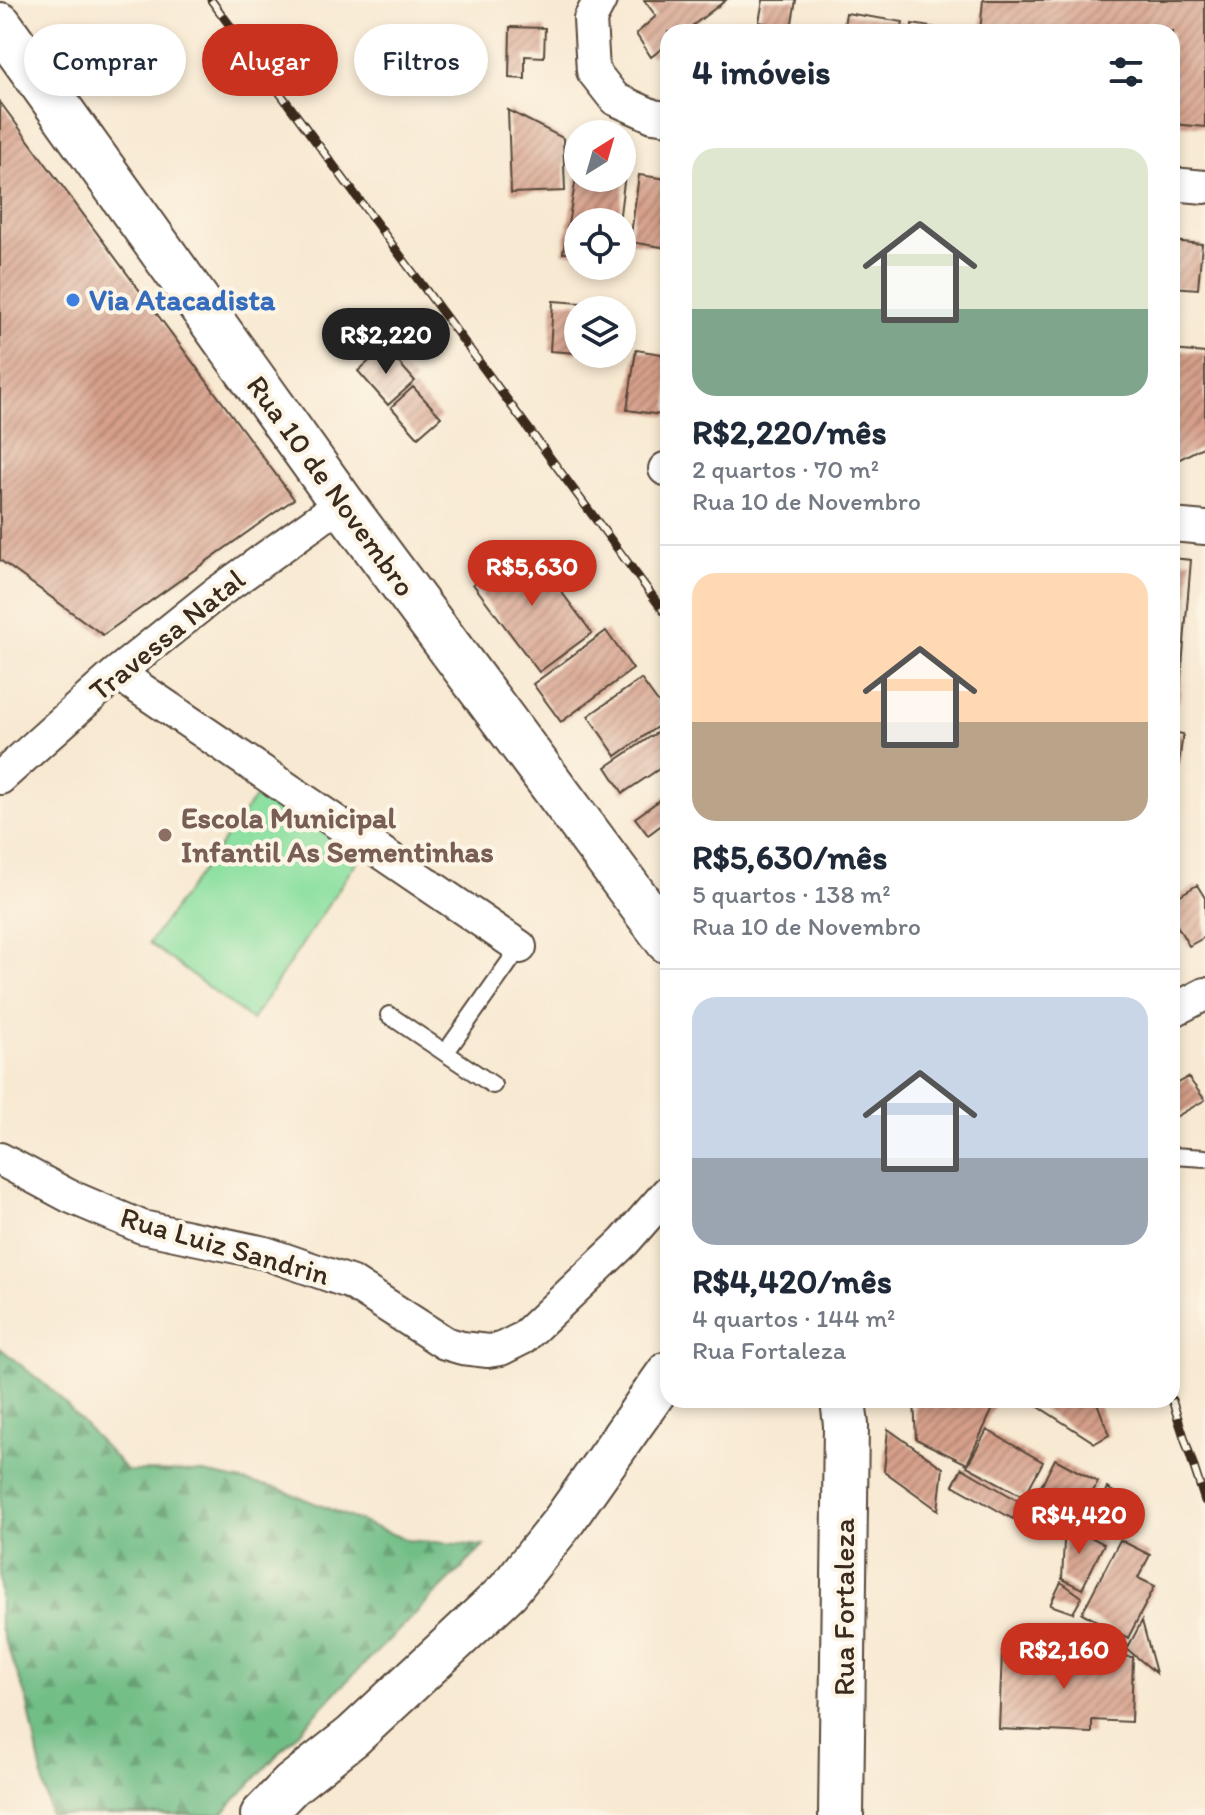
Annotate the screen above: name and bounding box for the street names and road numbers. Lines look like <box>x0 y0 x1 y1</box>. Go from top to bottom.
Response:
street label: Rua 10 de Novembro <box>239 368 424 603</box>
street label: Travessa Natal <box>81 560 253 709</box>
street label: Rua Luiz Sandrin <box>116 1198 334 1293</box>
street label: Rua Fortaleza <box>825 1518 862 1696</box>

